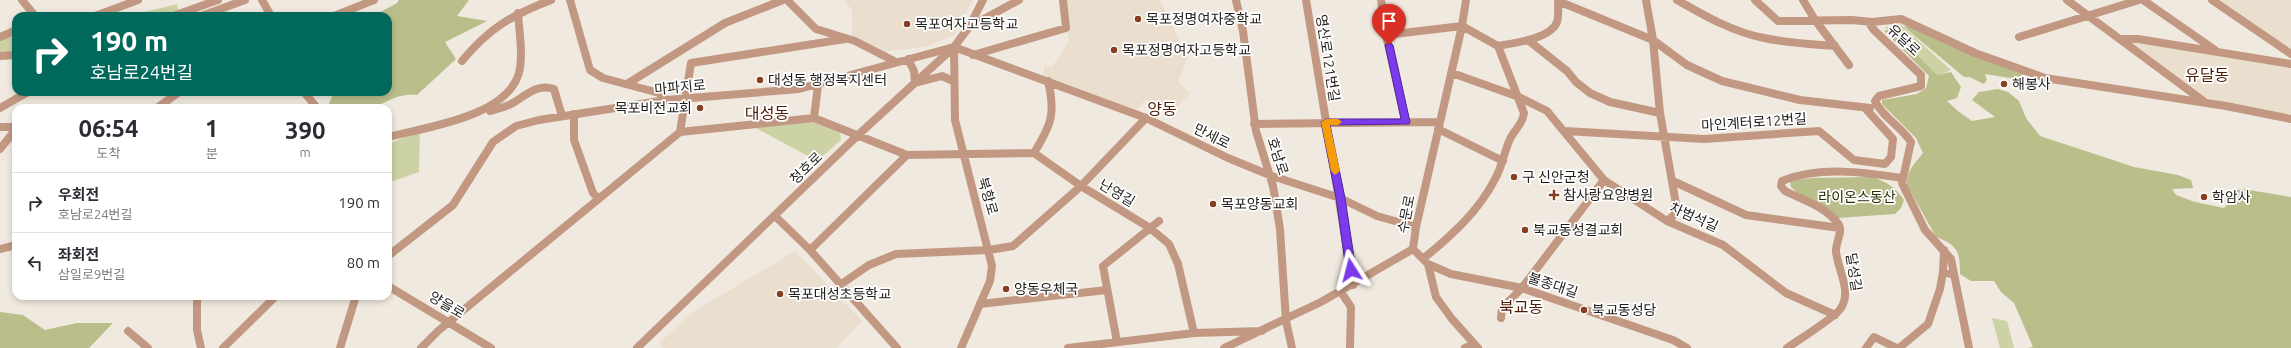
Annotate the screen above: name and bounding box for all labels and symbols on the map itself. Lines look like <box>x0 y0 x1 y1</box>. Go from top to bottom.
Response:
pin <box>1372 4 1406 45</box>
place label: 목포정명여자중학교 <box>1146 11 1262 27</box>
street label: 영산로121번길 <box>1313 13 1343 103</box>
marker: 목포정명여자중학교 <box>1133 14 1143 24</box>
place label: 목포여자고등학교 <box>915 16 1018 32</box>
marker: 목포여자고등학교 <box>902 19 912 29</box>
street label: 유달로 <box>1884 21 1924 59</box>
place label: 목포정명여자고등학교 <box>1122 42 1251 58</box>
marker: 목포정명여자고등학교 <box>1109 45 1119 55</box>
district label: 유달동 <box>2185 66 2229 84</box>
place label: 대성동 행정복지센터 <box>768 72 887 88</box>
marker: 대성동 행정복지센터 <box>755 75 765 85</box>
place label: 해봉사 <box>2012 76 2051 92</box>
street label: 마파지로 <box>654 77 706 97</box>
marker: 해봉사 <box>1999 79 2009 89</box>
place label: 목포비전교회 <box>615 100 692 116</box>
district label: 양동 <box>1147 100 1177 118</box>
marker: 목포비전교회 <box>695 103 705 113</box>
district label: 대성동 <box>745 104 789 122</box>
street label: 마인계터로12번길 <box>1701 110 1807 134</box>
street label: 만세로 <box>1191 120 1233 152</box>
street label: 호남로 <box>1264 135 1292 177</box>
street label: 청호로 <box>787 149 826 187</box>
place label: 구 신안군청 <box>1522 169 1590 185</box>
marker: 구 신안군청 <box>1509 172 1519 182</box>
street label: 북항로 <box>975 175 1001 217</box>
street label: 난영길 <box>1096 176 1138 210</box>
place label: 참사랑요양병원 <box>1563 187 1653 203</box>
marker: 참사랑요양병원 <box>1548 189 1560 201</box>
park label: 라이온스동산 <box>1818 189 1896 205</box>
place label: 학암사 <box>2212 189 2251 205</box>
marker: 학암사 <box>2199 192 2209 202</box>
street label: 수문로 <box>1394 193 1418 234</box>
place label: 목포양동교회 <box>1221 196 1298 212</box>
marker: 목포양동교회 <box>1208 199 1218 209</box>
street label: 차범석길 <box>1667 199 1721 235</box>
place label: 북교동성결교회 <box>1533 222 1623 238</box>
marker: 북교동성결교회 <box>1520 225 1530 235</box>
position arrow <box>1330 249 1372 291</box>
street label: 달성길 <box>1843 252 1865 292</box>
street label: 불종대길 <box>1526 269 1580 301</box>
place label: 양동우체국 <box>1014 281 1079 297</box>
marker: 양동우체국 <box>1001 284 1011 294</box>
place label: 목포대성초등학교 <box>788 286 891 302</box>
street label: 양을로 <box>426 288 468 322</box>
marker: 목포대성초등학교 <box>775 289 785 299</box>
district label: 북교동 <box>1499 298 1543 316</box>
place label: 북교동성당 <box>1592 302 1657 318</box>
marker: 북교동성당 <box>1579 305 1589 315</box>

